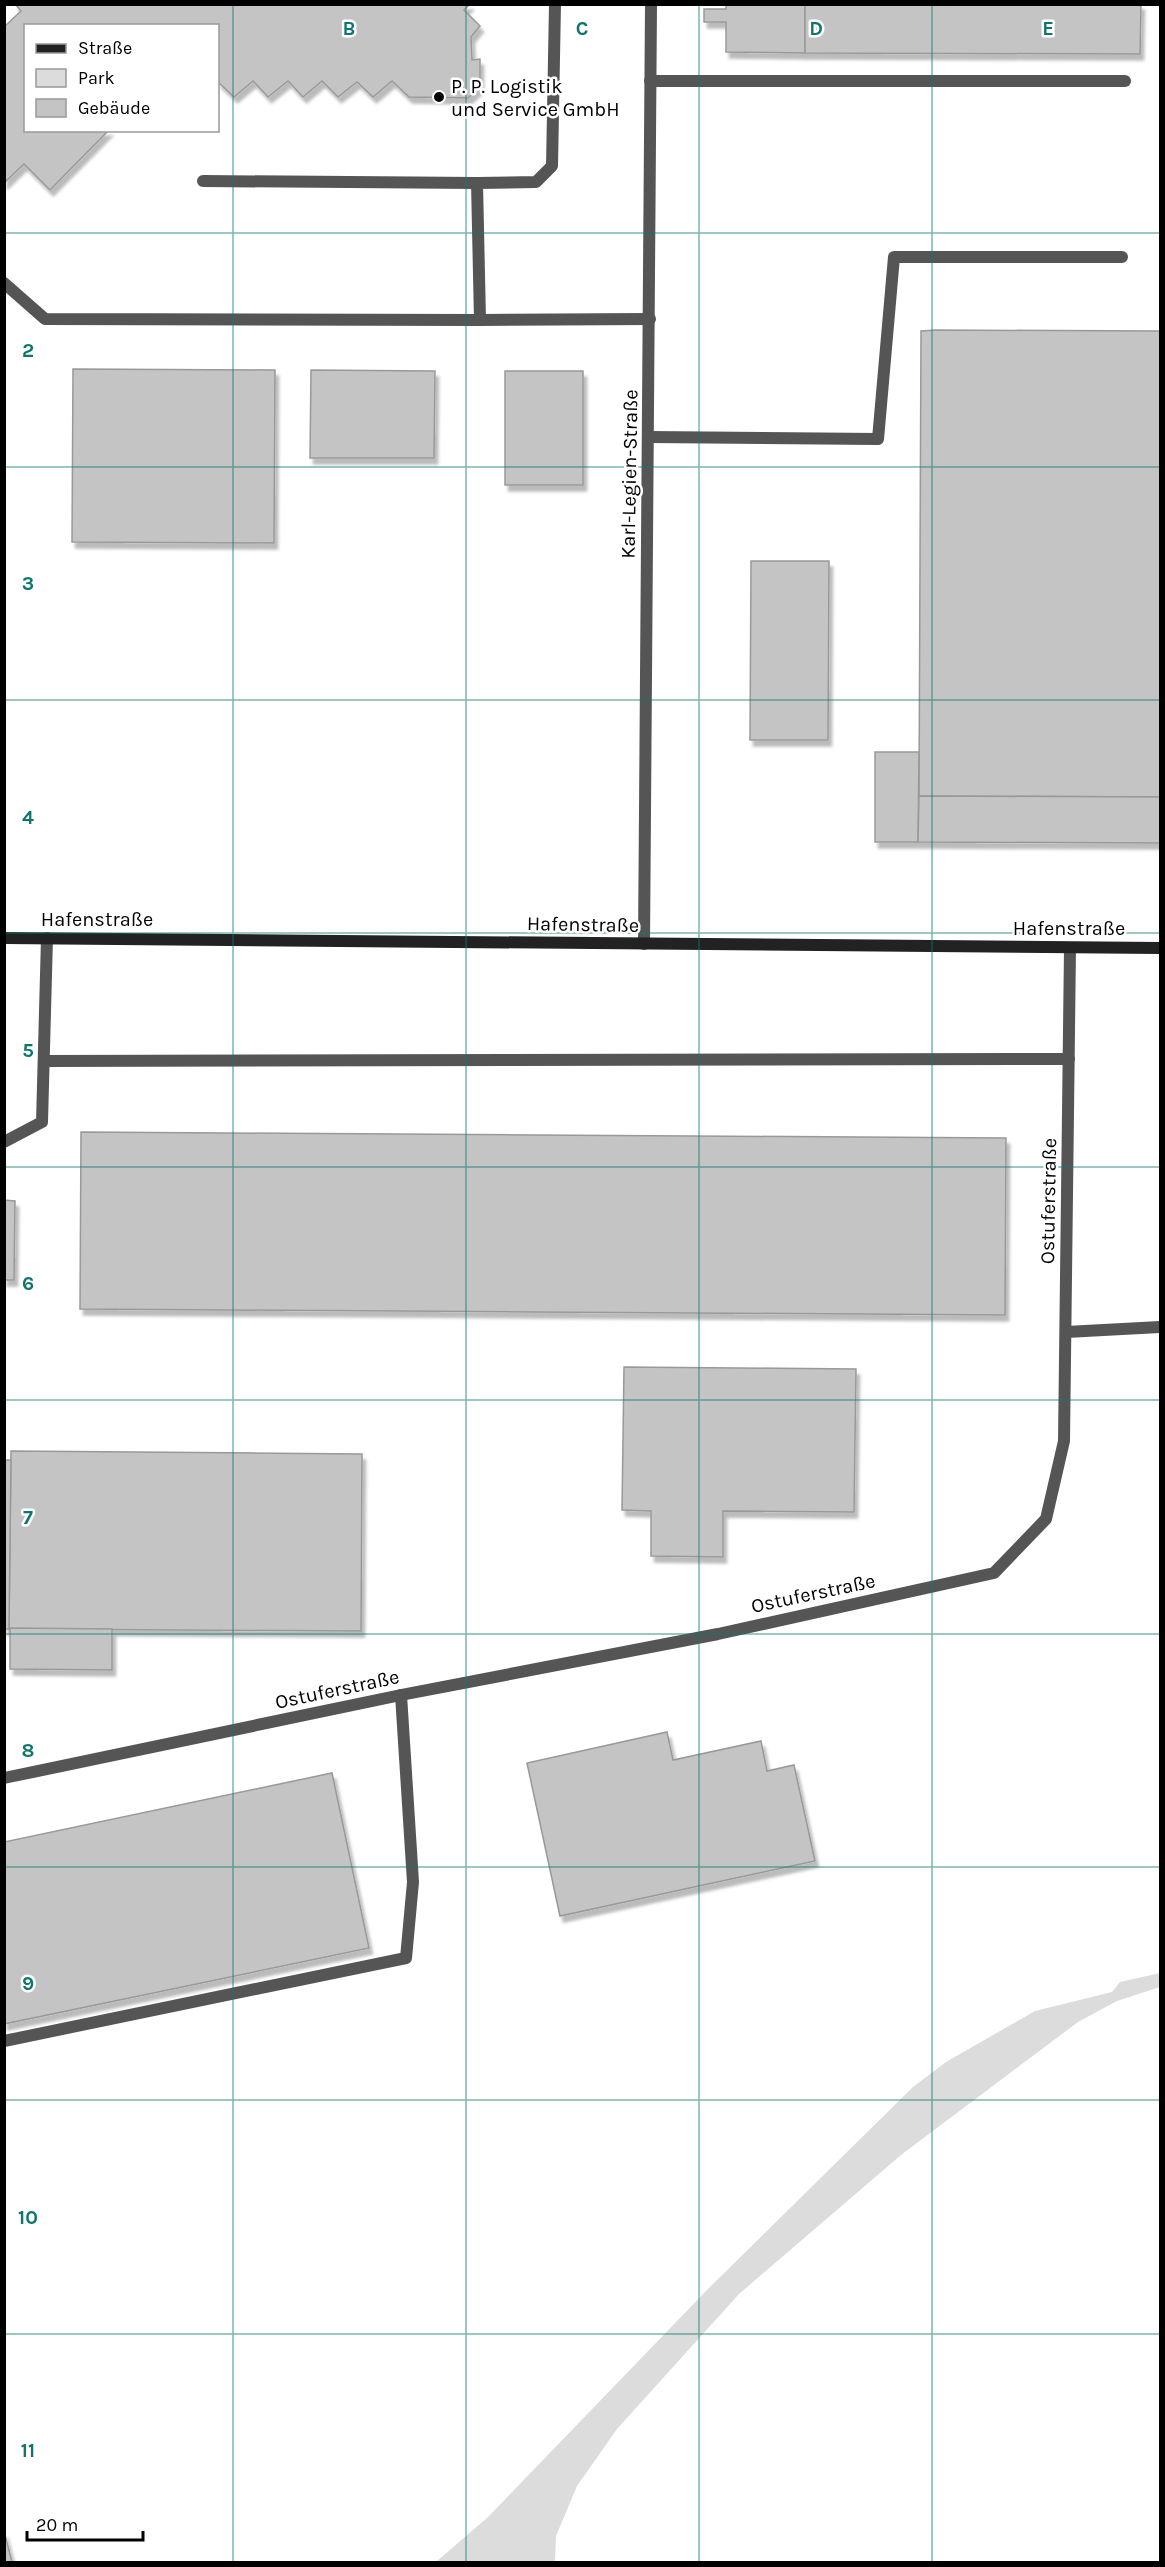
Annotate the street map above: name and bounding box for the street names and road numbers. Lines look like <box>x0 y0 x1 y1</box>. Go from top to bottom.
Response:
street label: Karl-Legien-Straße <box>617 389 642 559</box>
street label: Hafenstraße <box>41 908 153 931</box>
street label: Hafenstraße <box>527 912 639 937</box>
street label: Hafenstraße <box>1013 917 1125 940</box>
street label: Ostuferstraße <box>1036 1138 1061 1264</box>
street label: Ostuferstraße <box>749 1569 877 1618</box>
street label: Ostuferstraße <box>273 1665 401 1714</box>

